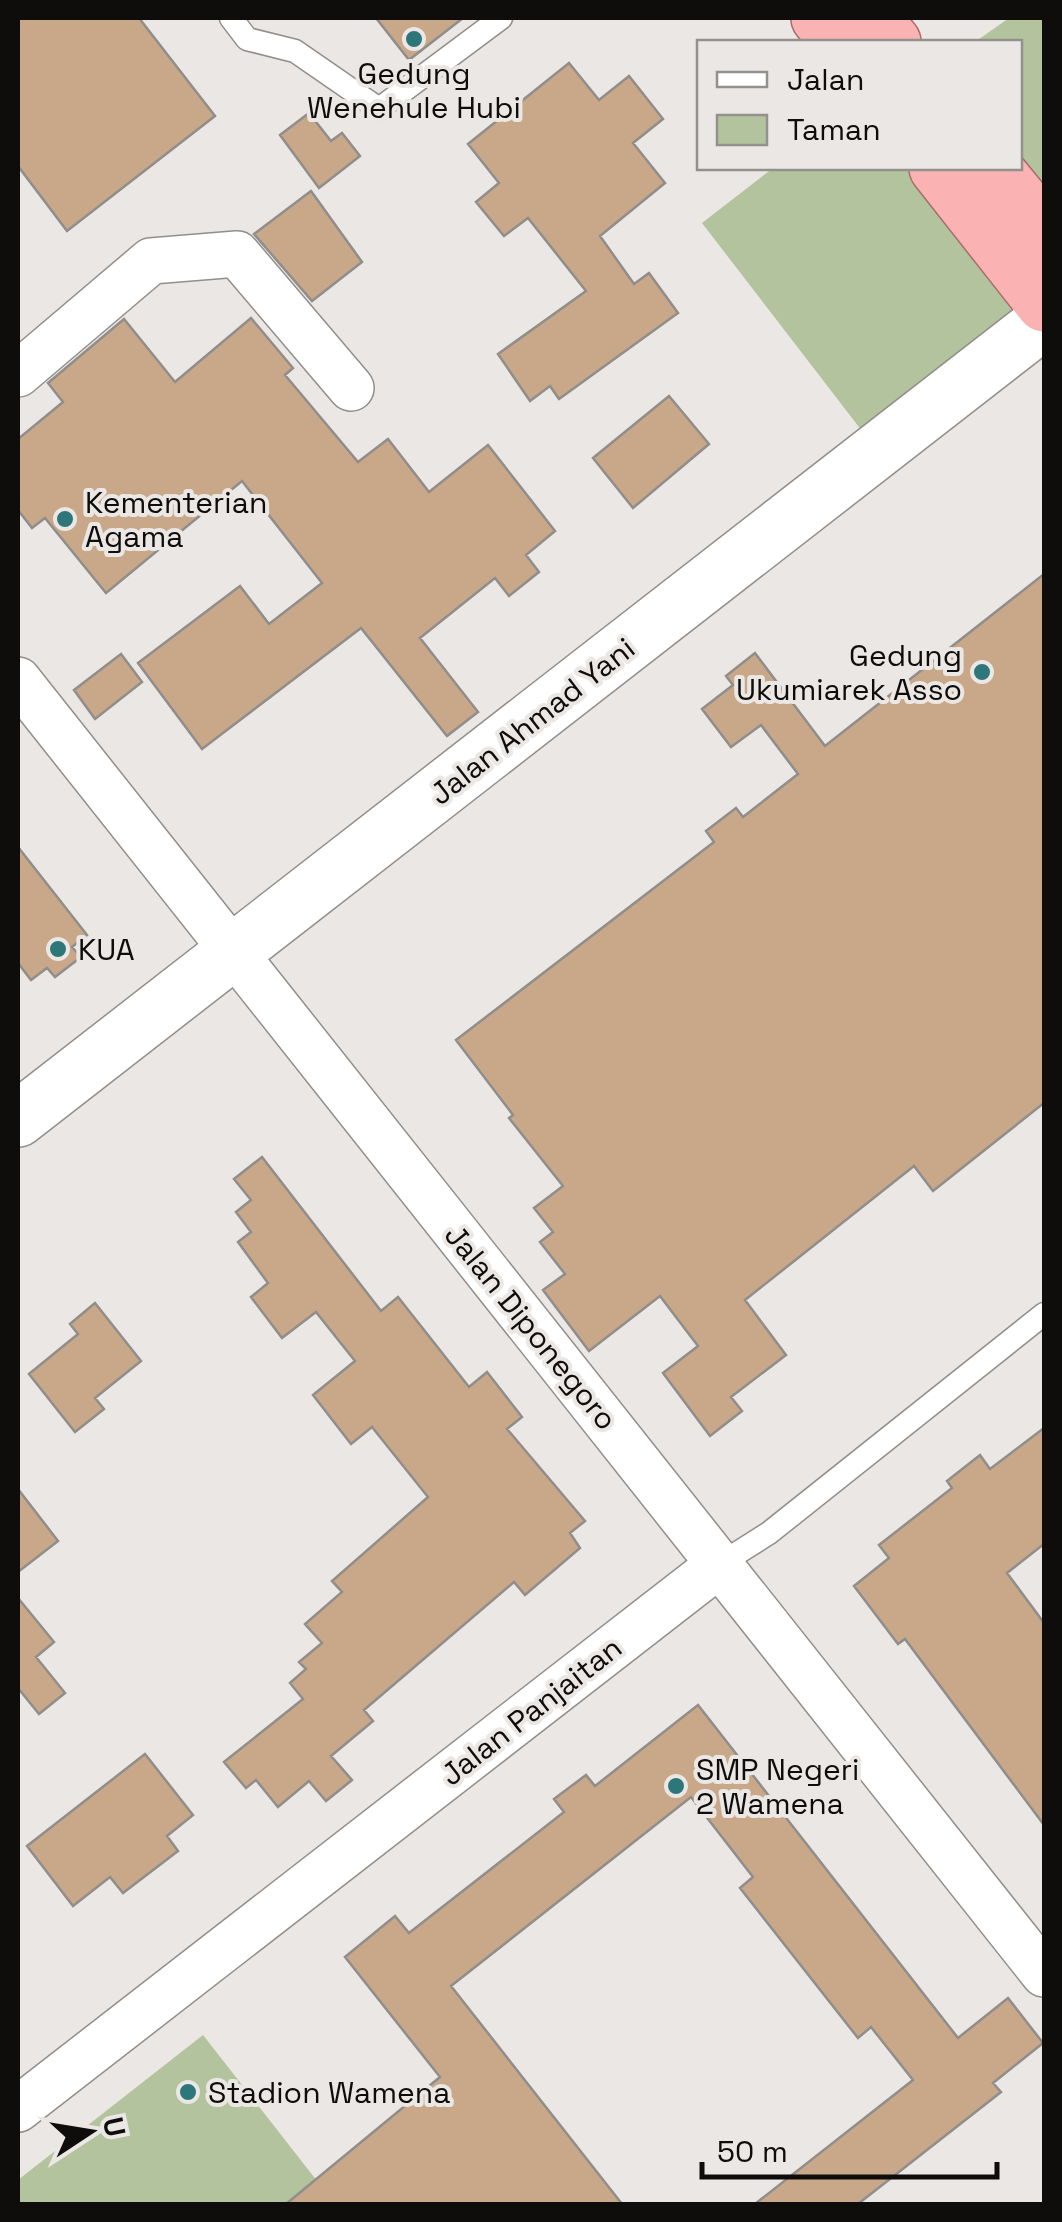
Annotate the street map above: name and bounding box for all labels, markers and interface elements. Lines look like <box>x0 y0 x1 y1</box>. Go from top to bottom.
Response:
marker: Gedung Wenehule Hubi <box>403 28 425 50</box>
legend <box>697 40 1022 170</box>
place label: Gedung Wenehule Hubi <box>307 54 521 127</box>
text: Jalan <box>787 60 864 99</box>
text: Taman <box>787 110 881 149</box>
place label: Kementerian Agama <box>85 483 267 556</box>
marker: Kementerian Agama <box>54 508 76 530</box>
street label: Jalan Ahmad Yani <box>421 629 643 813</box>
place label: Gedung Ukumiarek Asso <box>736 636 962 709</box>
marker: Gedung Ukumiarek Asso <box>971 661 993 683</box>
place label: KUA <box>78 930 135 969</box>
marker: KUA <box>47 938 69 960</box>
street label: Jalan Diponegoro <box>436 1216 626 1438</box>
street label: Jalan Panjaitan <box>432 1628 630 1794</box>
place label: SMP Negeri 2 Wamena <box>696 1750 859 1823</box>
marker: SMP Negeri 2 Wamena <box>665 1775 687 1797</box>
place label: Stadion Wamena <box>208 2073 450 2112</box>
marker: Stadion Wamena <box>177 2081 199 2103</box>
north arrow <box>40 2082 140 2182</box>
text: U <box>95 2114 134 2140</box>
scale bar <box>702 2117 997 2179</box>
text: 50 m <box>717 2132 788 2171</box>

